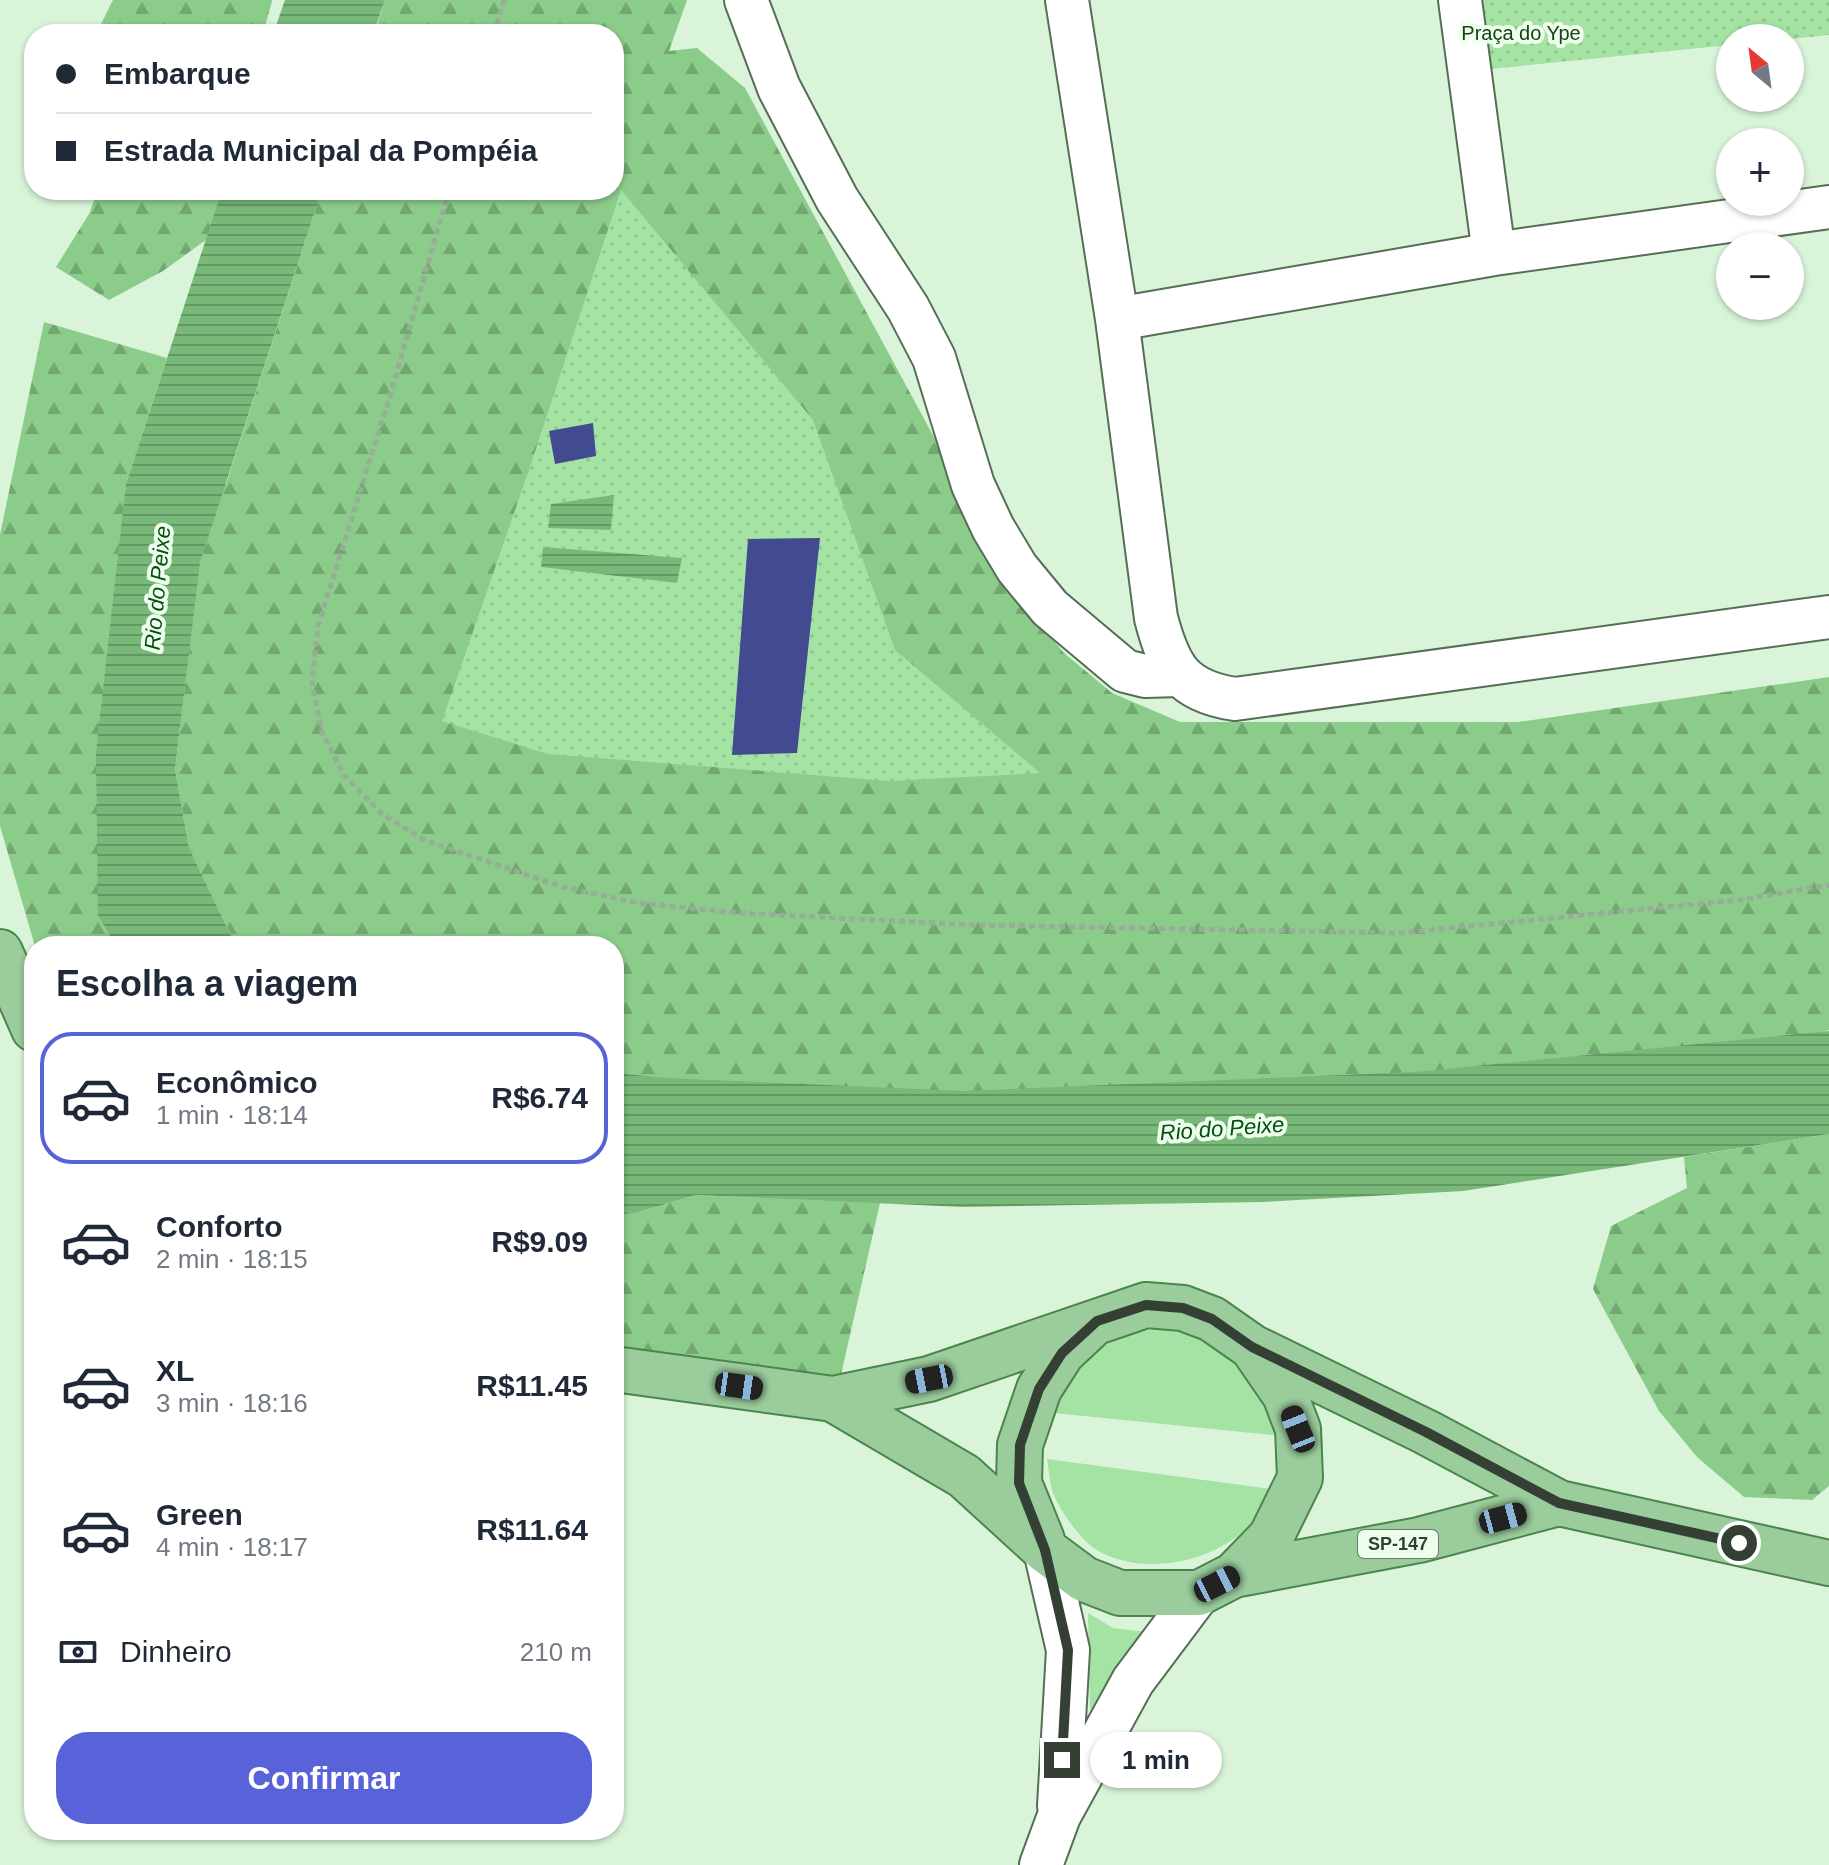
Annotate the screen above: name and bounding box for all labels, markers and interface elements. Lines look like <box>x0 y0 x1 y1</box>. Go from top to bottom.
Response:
park label: Praça do Ype <box>1461 22 1581 44</box>
north arrow <box>1716 24 1804 112</box>
map controls <box>1716 24 1804 320</box>
text: Embarque <box>104 57 251 90</box>
button: + <box>1716 128 1804 216</box>
text: Estrada Municipal da Pompéia <box>104 134 537 167</box>
button: − <box>1716 232 1804 320</box>
water label: Rio do Peixe <box>140 525 175 651</box>
text: Escolha a viagem <box>56 963 358 1004</box>
icon: car <box>60 1062 132 1134</box>
text: Econômico <box>156 1066 318 1099</box>
text: R$6.74 <box>491 1081 588 1114</box>
text: 1 min · 18:14 <box>156 1100 308 1130</box>
water label: Rio do Peixe <box>1159 1112 1285 1145</box>
icon: car <box>60 1206 132 1278</box>
text: Conforto <box>156 1210 283 1243</box>
text: R$9.09 <box>491 1225 588 1258</box>
text: 2 min · 18:15 <box>156 1244 308 1274</box>
icon: car <box>60 1350 132 1422</box>
text: XL <box>156 1354 194 1387</box>
car <box>903 1363 955 1395</box>
text: R$11.45 <box>476 1369 588 1402</box>
car <box>714 1371 764 1401</box>
text: 3 min · 18:16 <box>156 1388 308 1418</box>
car <box>1278 1402 1318 1456</box>
icon: car <box>60 1494 132 1566</box>
text: Green <box>156 1498 243 1531</box>
car <box>1477 1500 1529 1536</box>
text: R$11.64 <box>476 1513 588 1546</box>
route start <box>1721 1525 1757 1561</box>
road number: SP-147 <box>1358 1530 1438 1558</box>
text: 4 min · 18:17 <box>156 1532 308 1562</box>
car <box>1190 1562 1244 1606</box>
icon: cash <box>56 1630 100 1674</box>
text: Dinheiro <box>120 1635 232 1668</box>
text: 210 m <box>520 1637 592 1667</box>
button: Confirmar <box>56 1732 592 1824</box>
callout: 1 min <box>1090 1732 1222 1788</box>
route end <box>1044 1742 1080 1778</box>
text: 1 min <box>1122 1745 1190 1775</box>

